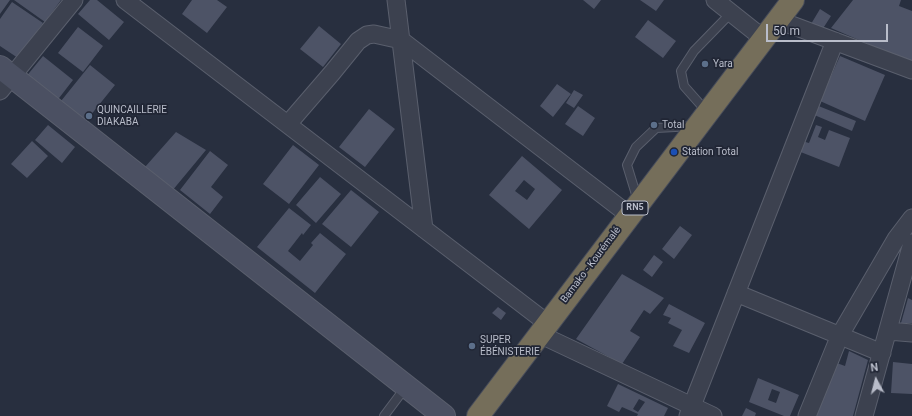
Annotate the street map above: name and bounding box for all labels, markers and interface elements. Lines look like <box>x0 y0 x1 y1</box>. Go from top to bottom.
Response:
scale bar <box>768 16 890 42</box>
text: 50 m <box>773 24 800 38</box>
place label: Yara <box>713 58 733 70</box>
marker: Yara <box>700 59 710 69</box>
place label: QUINCAILLERIE DIAKABA <box>97 104 167 128</box>
marker: QUINCAILLERIE DIAKABA <box>84 111 94 121</box>
place label: Total <box>662 119 684 131</box>
marker: Total <box>649 120 659 130</box>
place label: Station Total <box>682 146 738 158</box>
marker: Station Total <box>669 147 679 157</box>
road number: RN5 <box>622 201 648 215</box>
street label: Bamako - Kourémalé <box>558 225 624 305</box>
place label: SUPER ÉBÉNISTERIE <box>480 334 540 358</box>
marker: SUPER ÉBÉNISTERIE <box>467 341 477 351</box>
north arrow <box>856 360 896 400</box>
text: N <box>870 361 879 375</box>

